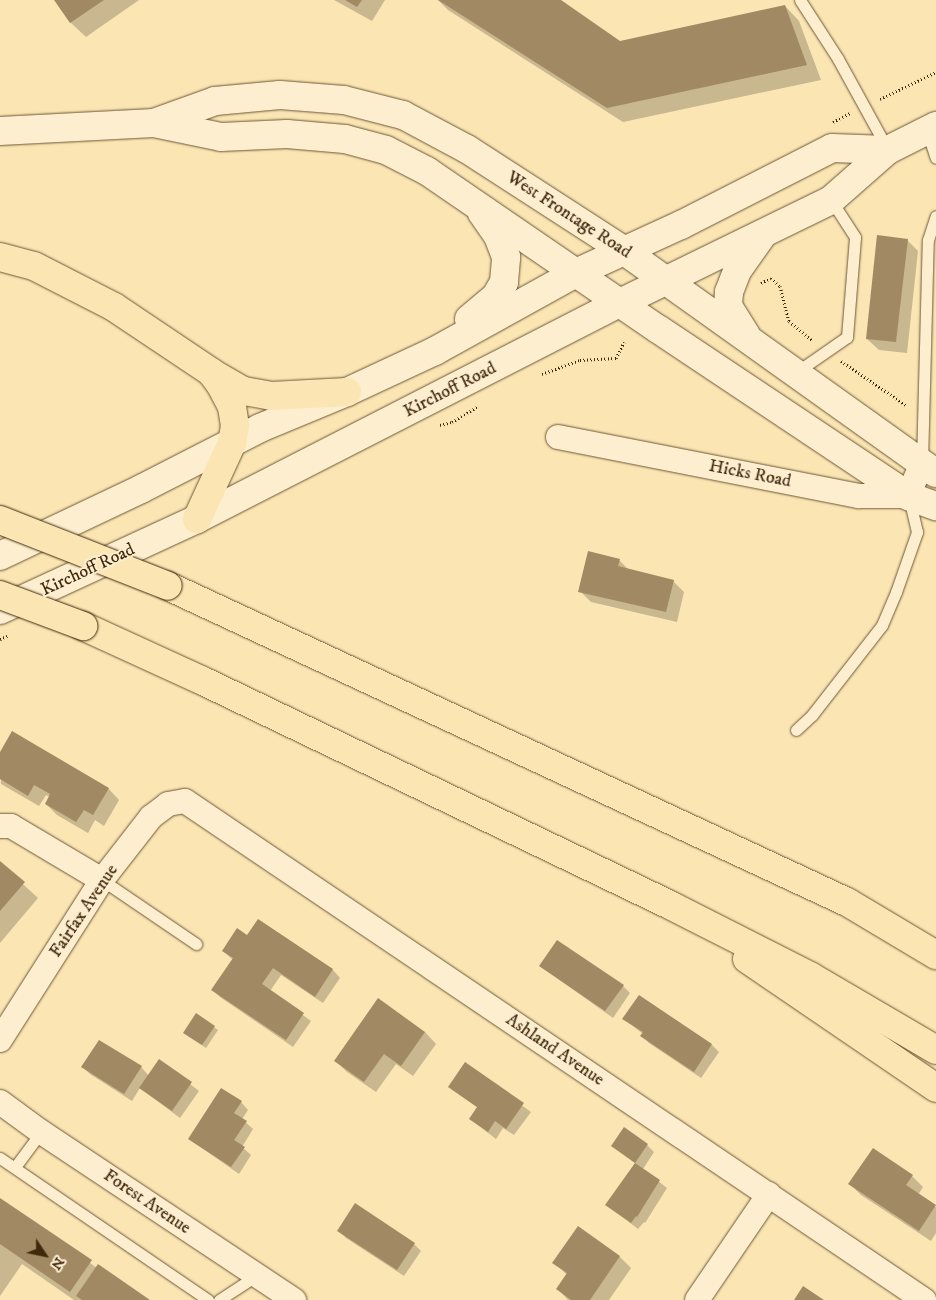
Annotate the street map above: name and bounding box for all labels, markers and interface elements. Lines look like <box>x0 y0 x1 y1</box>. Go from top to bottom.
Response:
street label: West Frontage Road <box>503 167 635 263</box>
street label: Kirchoff Road <box>400 357 500 423</box>
street label: Hicks Road <box>707 455 793 493</box>
street label: Kirchoff Road <box>38 539 138 601</box>
street label: Fairfax Avenue <box>45 860 123 962</box>
street label: Ashland Avenue <box>502 1009 608 1091</box>
street label: Forest Avenue <box>99 1165 195 1239</box>
north arrow <box>20 1230 70 1280</box>
text: N <box>47 1254 68 1273</box>

